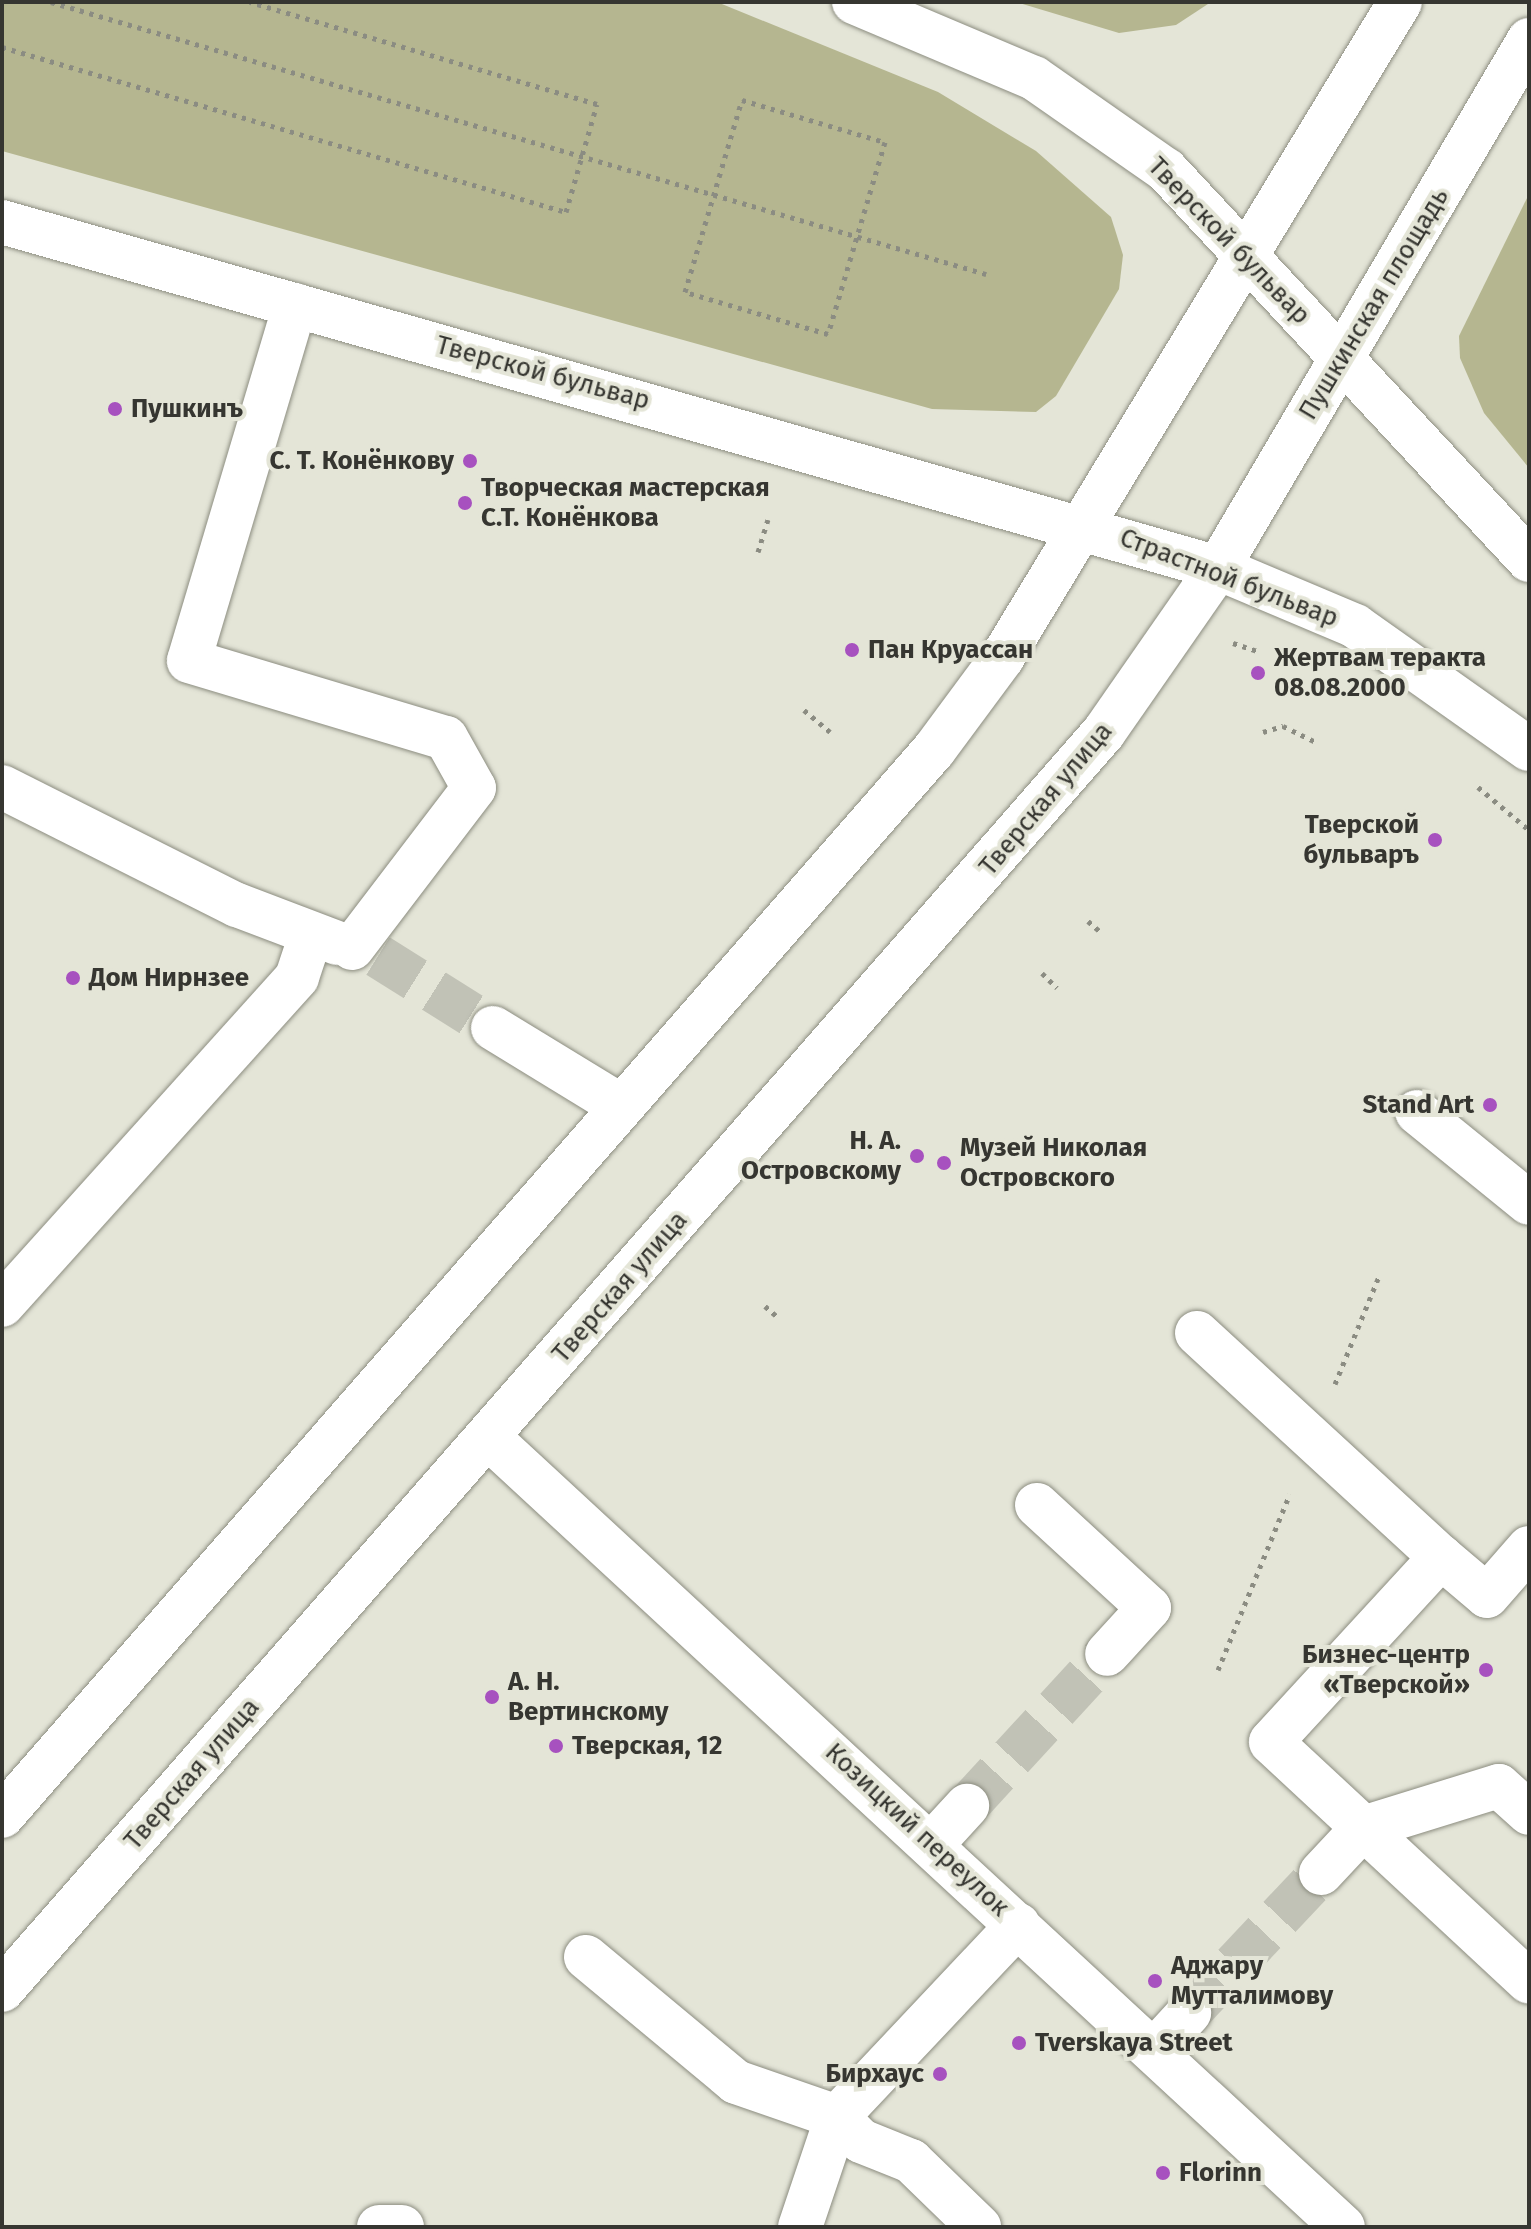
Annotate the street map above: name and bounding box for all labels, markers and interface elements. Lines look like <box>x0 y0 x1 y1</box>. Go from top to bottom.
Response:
street label: Тверской бульвар <box>1141 151 1317 331</box>
street label: Пушкинская площадь <box>1292 183 1456 425</box>
street label: Тверской бульвар <box>433 329 653 417</box>
place label: Пушкинъ <box>131 393 243 425</box>
marker: Пушкинъ <box>106 400 124 418</box>
place label: С. Т. Конёнкову <box>269 445 454 477</box>
marker: С. Т. Конёнкову <box>461 452 479 470</box>
place label: Творческая мастерская С.Т. Конёнкова <box>481 472 770 534</box>
marker: Творческая мастерская С.Т. Конёнкова <box>456 494 474 512</box>
street label: Страстной бульвар <box>1115 522 1343 634</box>
place label: Пан Круассан <box>868 634 1033 666</box>
marker: Пан Круассан <box>843 641 861 659</box>
place label: Жертвам теракта 08.08.2000 <box>1274 642 1486 704</box>
marker: Жертвам теракта 08.08.2000 <box>1249 664 1267 682</box>
street label: Тверская улица <box>973 716 1119 882</box>
place label: Тверской бульваръ <box>1304 809 1419 870</box>
marker: Тверской бульваръ <box>1426 831 1444 849</box>
place label: Дом Нирнзее <box>89 962 249 994</box>
marker: Дом Нирнзее <box>64 969 82 987</box>
place label: Stand Art <box>1363 1089 1474 1121</box>
marker: Stand Art <box>1481 1096 1499 1114</box>
place label: Н. А. Островскому <box>741 1125 901 1186</box>
place label: Музей Николая Островского <box>960 1132 1147 1194</box>
marker: Н. А. Островскому <box>908 1147 926 1165</box>
marker: Музей Николая Островского <box>935 1154 953 1172</box>
street label: Тверская улица <box>546 1205 694 1369</box>
place label: Бизнес-центр «Тверской» <box>1302 1639 1470 1700</box>
marker: Бизнес-центр «Тверской» <box>1477 1661 1495 1679</box>
place label: А. Н. Вертинскому <box>508 1666 668 1728</box>
marker: А. Н. Вертинскому <box>483 1688 501 1706</box>
street label: Тверская улица <box>118 1692 266 1856</box>
place label: Тверская, 12 <box>572 1730 722 1762</box>
marker: Тверская, 12 <box>547 1737 565 1755</box>
street label: Козицкий переулок <box>819 1737 1015 1923</box>
place label: Аджару Мутталимову <box>1171 1950 1333 2012</box>
marker: Аджару Мутталимову <box>1146 1972 1164 1990</box>
place label: Tverskaya Street <box>1035 2027 1233 2059</box>
marker: Tverskaya Street <box>1010 2034 1028 2052</box>
place label: Бирхаус <box>825 2058 924 2090</box>
marker: Бирхаус <box>931 2065 949 2083</box>
place label: Florinn <box>1179 2157 1262 2189</box>
marker: Florinn <box>1154 2164 1172 2182</box>

